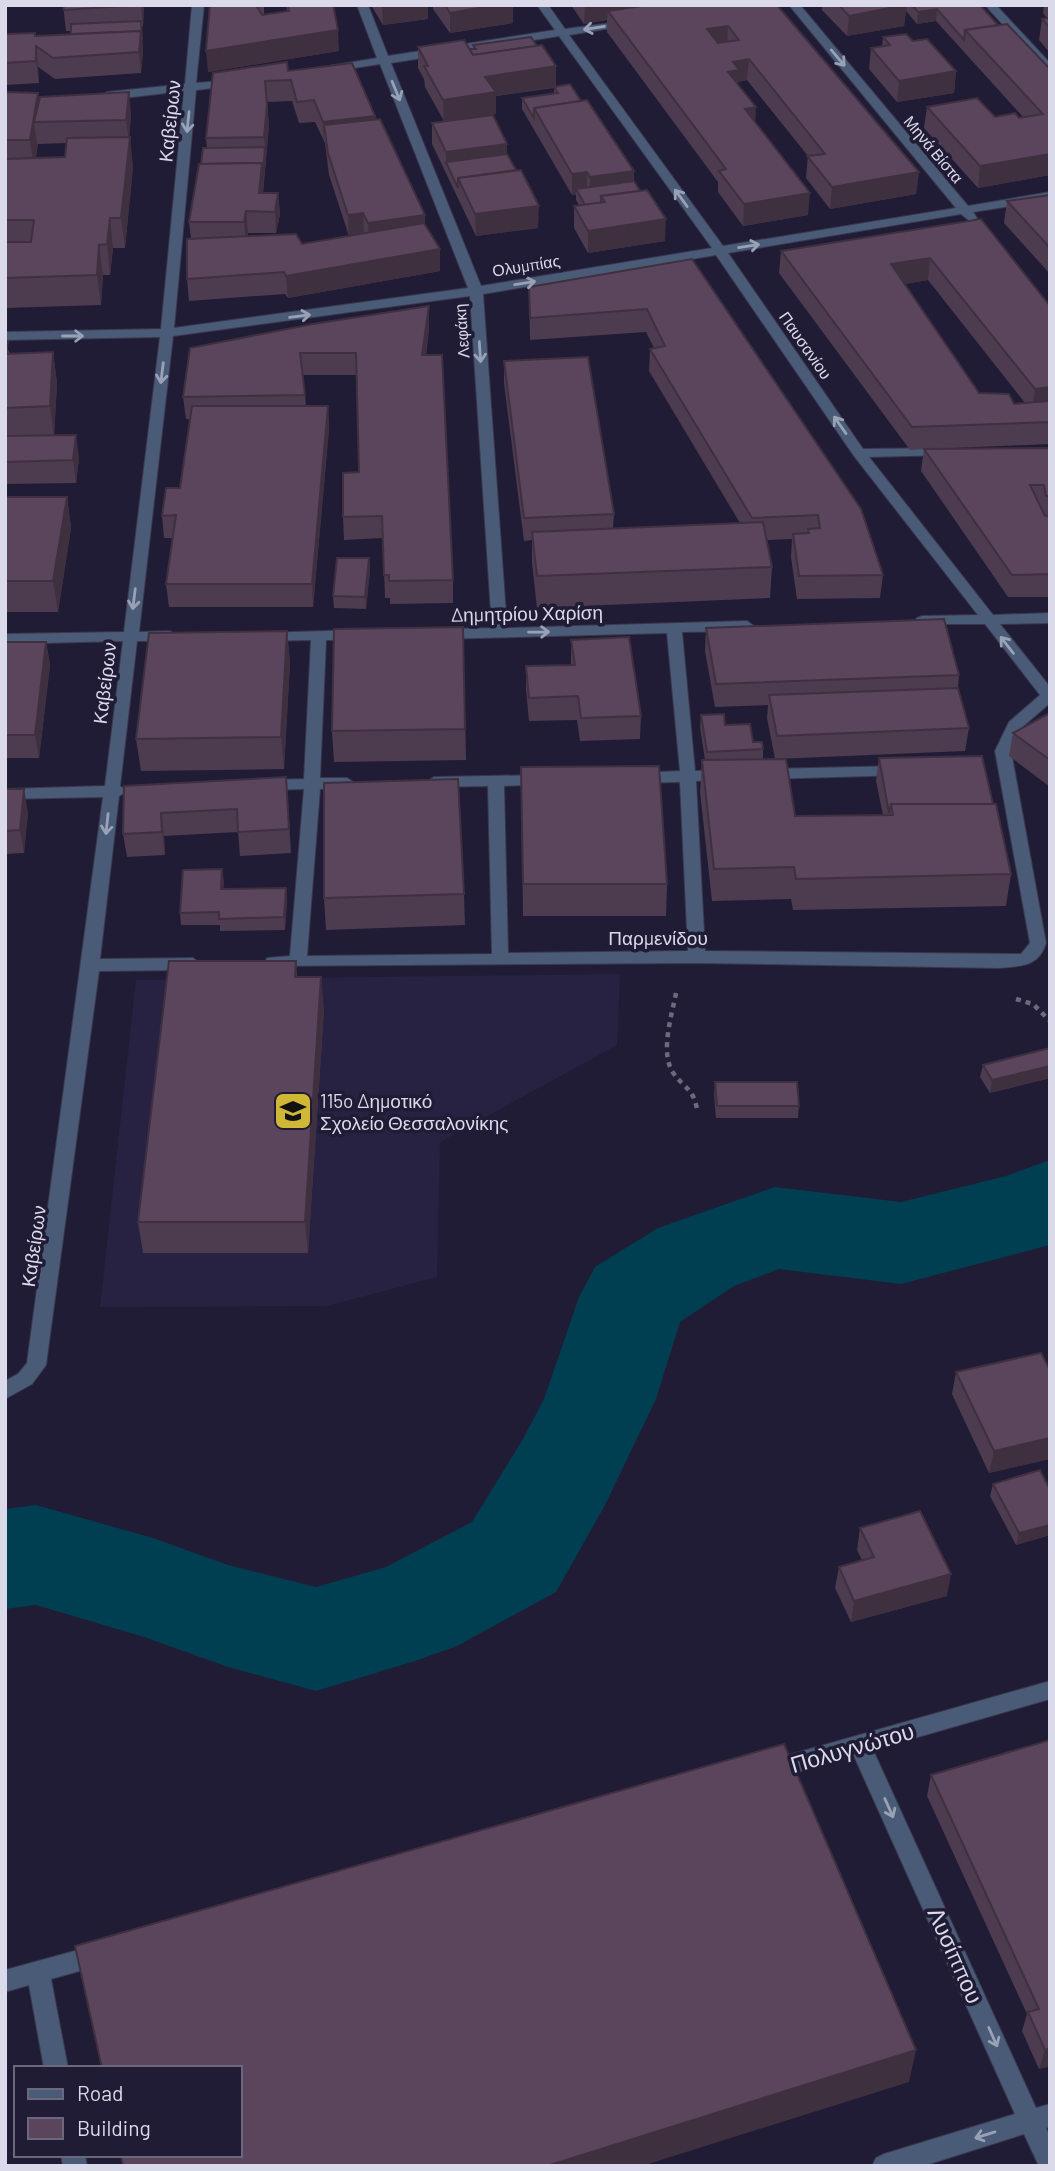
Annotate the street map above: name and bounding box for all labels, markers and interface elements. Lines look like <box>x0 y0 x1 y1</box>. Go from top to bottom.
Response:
one-way arrow <box>583 22 606 35</box>
one-way arrow <box>830 48 845 66</box>
street label: Καβείρων <box>153 79 185 163</box>
one-way arrow <box>391 80 404 102</box>
one-way arrow <box>182 110 195 133</box>
street label: Μηνά Βίστα <box>900 111 968 187</box>
one-way arrow <box>674 189 689 208</box>
one-way arrow <box>737 239 760 252</box>
street label: Ολυμπίας <box>491 250 562 280</box>
one-way arrow <box>513 276 536 289</box>
street label: Λεφάκη <box>450 303 472 359</box>
street label: Παυσανίου <box>776 308 836 382</box>
one-way arrow <box>288 309 311 322</box>
one-way arrow <box>62 329 85 343</box>
one-way arrow <box>474 341 487 363</box>
one-way arrow <box>155 361 168 384</box>
one-way arrow <box>833 416 847 435</box>
one-way arrow <box>128 587 141 609</box>
street label: Δημητρίου Χαρίση <box>451 600 603 626</box>
one-way arrow <box>527 625 550 638</box>
one-way arrow <box>999 636 1014 655</box>
street label: Καβείρων <box>88 641 120 725</box>
one-way arrow <box>100 813 113 835</box>
street label: Παρμενίδου <box>608 926 708 949</box>
place label: 115o Δημοτικό Σχολείο Θεσσαλονίκης <box>320 1089 508 1134</box>
school or university icon: 115o Δημοτικό Σχολείο Θεσσαλονίκης <box>272 1090 314 1132</box>
street label: Καβείρων <box>16 1204 50 1288</box>
street label: Πολυγνώτου <box>787 1716 917 1778</box>
one-way arrow <box>883 1797 896 1818</box>
street label: Λυσίππου <box>922 1903 990 2007</box>
one-way arrow <box>987 2026 1000 2047</box>
legend <box>14 2066 242 2157</box>
text: Road <box>77 2080 123 2105</box>
text: Building <box>77 2115 151 2140</box>
one-way arrow <box>974 2130 996 2142</box>

